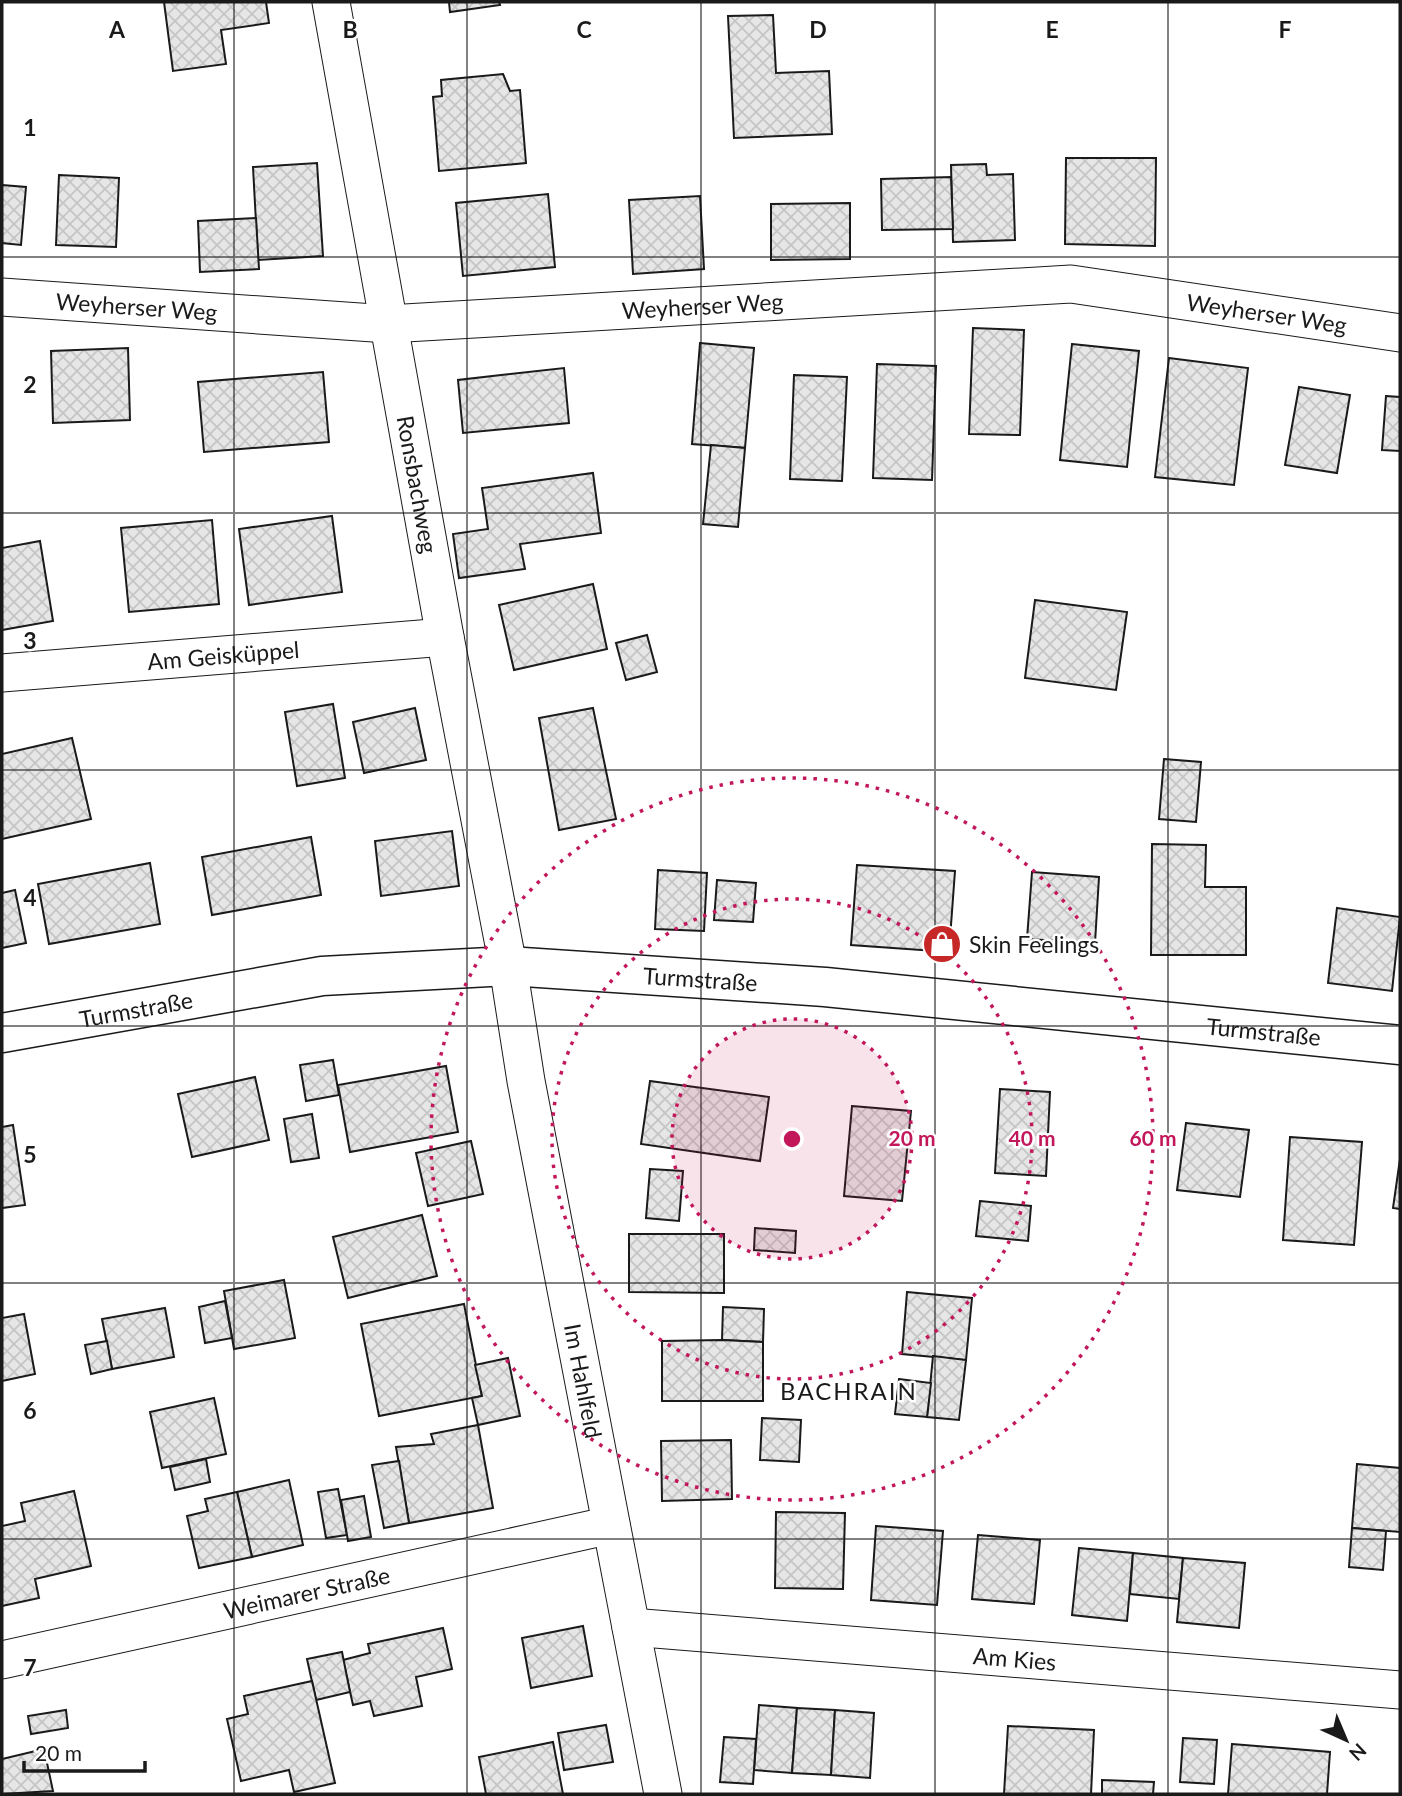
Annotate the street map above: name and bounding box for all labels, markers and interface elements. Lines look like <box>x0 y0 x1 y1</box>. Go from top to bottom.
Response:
text: A <box>108 15 126 43</box>
text: B <box>342 15 358 43</box>
text: C <box>576 15 592 43</box>
text: D <box>809 15 827 43</box>
text: E <box>1045 15 1059 43</box>
text: F <box>1278 15 1292 43</box>
text: 1 <box>23 113 37 141</box>
street label: Weyherser Weg <box>55 287 218 326</box>
street label: Weyherser Weg <box>621 287 784 324</box>
street label: Weyherser Weg <box>1185 287 1349 339</box>
text: 2 <box>23 370 37 398</box>
street label: Ronsbachweg <box>391 413 444 556</box>
text: 3 <box>23 626 37 654</box>
street label: Am Geisküppel <box>146 635 300 675</box>
text: 4 <box>23 883 37 911</box>
shop icon: Skin Feelings <box>921 923 963 965</box>
place label: Skin Feelings <box>969 930 1099 958</box>
street label: Turmstraße <box>642 961 758 996</box>
street label: Turmstraße <box>77 985 195 1033</box>
street label: Turmstraße <box>1205 1012 1322 1051</box>
text: 20 m <box>888 1125 936 1150</box>
text: 40 m <box>1008 1125 1056 1150</box>
text: 60 m <box>1129 1125 1177 1150</box>
centre of rings <box>780 1127 804 1151</box>
text: 5 <box>23 1140 37 1168</box>
street label: Im Hahlfeld <box>559 1321 608 1441</box>
district label: BACHRAIN <box>780 1376 918 1405</box>
text: 6 <box>23 1396 37 1424</box>
street label: Weimarer Straße <box>221 1560 393 1625</box>
street label: Am Kies <box>972 1641 1057 1676</box>
text: 7 <box>23 1653 37 1681</box>
north arrow <box>1311 1705 1381 1775</box>
scale bar <box>24 1730 145 1774</box>
text: N <box>1345 1739 1371 1766</box>
text: 20 m <box>35 1740 82 1765</box>

